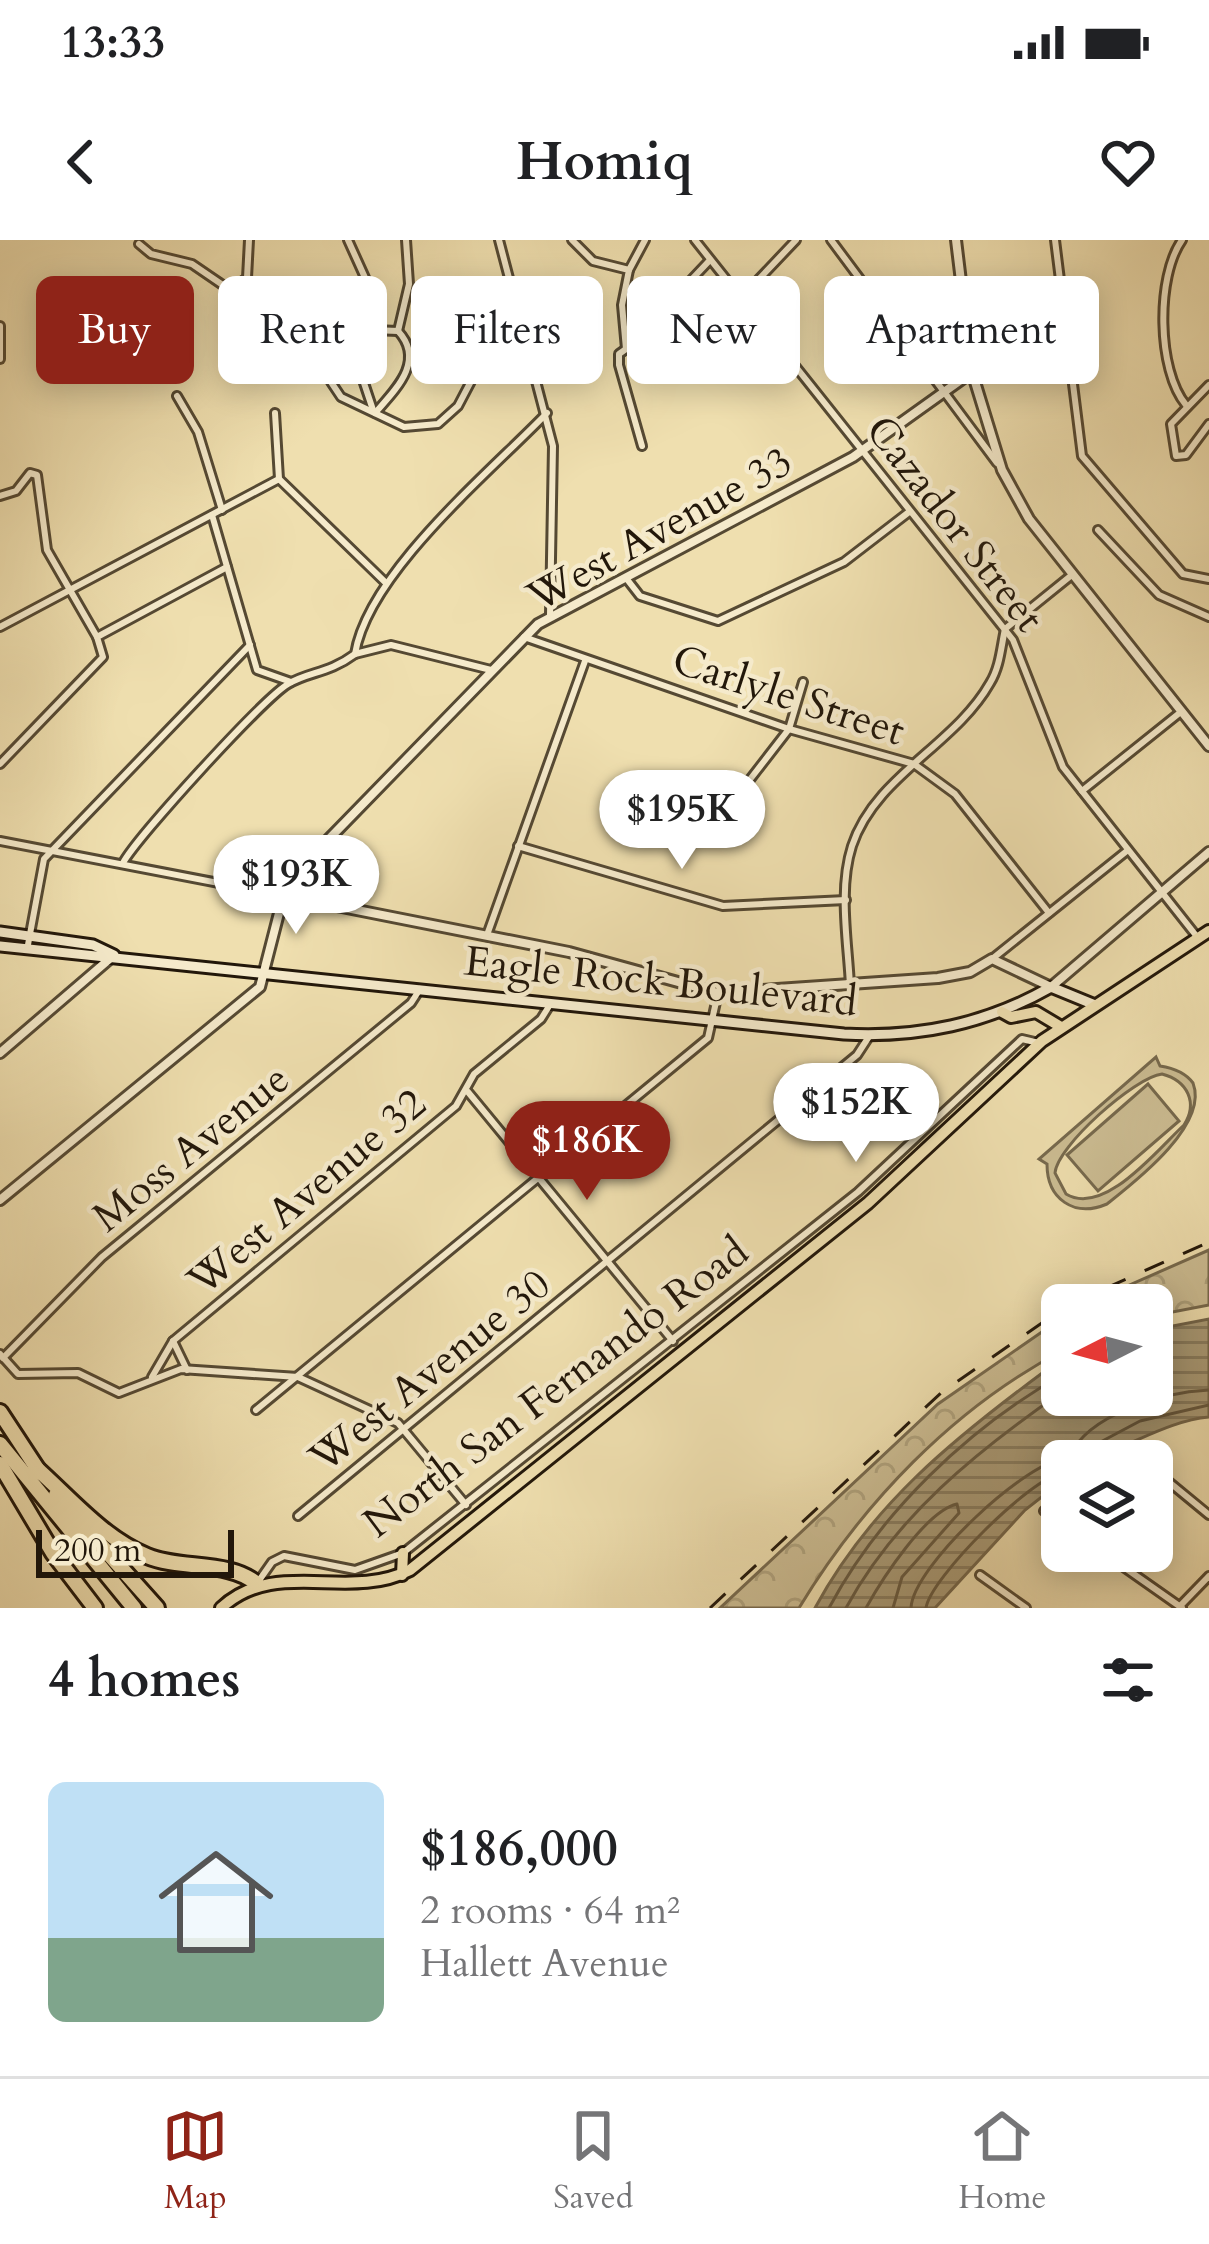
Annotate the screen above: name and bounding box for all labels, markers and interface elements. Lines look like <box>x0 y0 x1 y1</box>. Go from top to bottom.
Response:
text: 13:33 <box>60 12 165 73</box>
text: Homiq <box>516 126 693 199</box>
icon: back <box>48 129 114 195</box>
icon: heart <box>1095 129 1161 195</box>
chip: Buy <box>36 276 194 384</box>
chip: Rent <box>218 276 387 384</box>
chip: Filters <box>411 276 603 384</box>
chip: New <box>627 276 800 384</box>
chip: Apartment <box>824 276 1099 384</box>
street label: Cazador Street <box>852 404 1057 644</box>
street label: West Avenue 33 <box>516 433 802 626</box>
street label: Carlyle Street <box>665 631 912 760</box>
pin: $195K <box>598 770 766 872</box>
text: $195K <box>626 782 738 835</box>
pin: $193K <box>212 835 380 937</box>
text: $193K <box>240 847 352 900</box>
street label: Eagle Rock Boulevard <box>462 933 860 1030</box>
street label: Moss Avenue <box>81 1051 301 1245</box>
pin: $152K <box>772 1063 940 1165</box>
text: $152K <box>800 1075 912 1128</box>
street label: West Avenue 32 <box>175 1076 438 1309</box>
pin: $186K <box>503 1101 671 1203</box>
text: $186K <box>531 1113 643 1166</box>
street label: North San Fernando Road <box>352 1223 760 1551</box>
street label: West Avenue 30 <box>297 1256 562 1487</box>
north arrow <box>1041 1284 1173 1416</box>
map controls <box>1041 1284 1173 1572</box>
button: layers <box>1041 1440 1173 1572</box>
scale bar <box>36 1524 234 1577</box>
text: 200 m <box>54 1528 141 1573</box>
text: 4 homes <box>48 1645 240 1715</box>
icon: filters <box>1095 1647 1161 1713</box>
text: $186,000 <box>420 1814 618 1884</box>
icon: home <box>144 1830 288 1974</box>
text: 2 rooms · 64 m² <box>420 1884 680 1937</box>
text: Hallett Avenue <box>420 1937 669 1990</box>
tab: Map <box>162 2103 228 2220</box>
tab: Saved <box>553 2103 633 2220</box>
tab: Home <box>958 2103 1047 2220</box>

